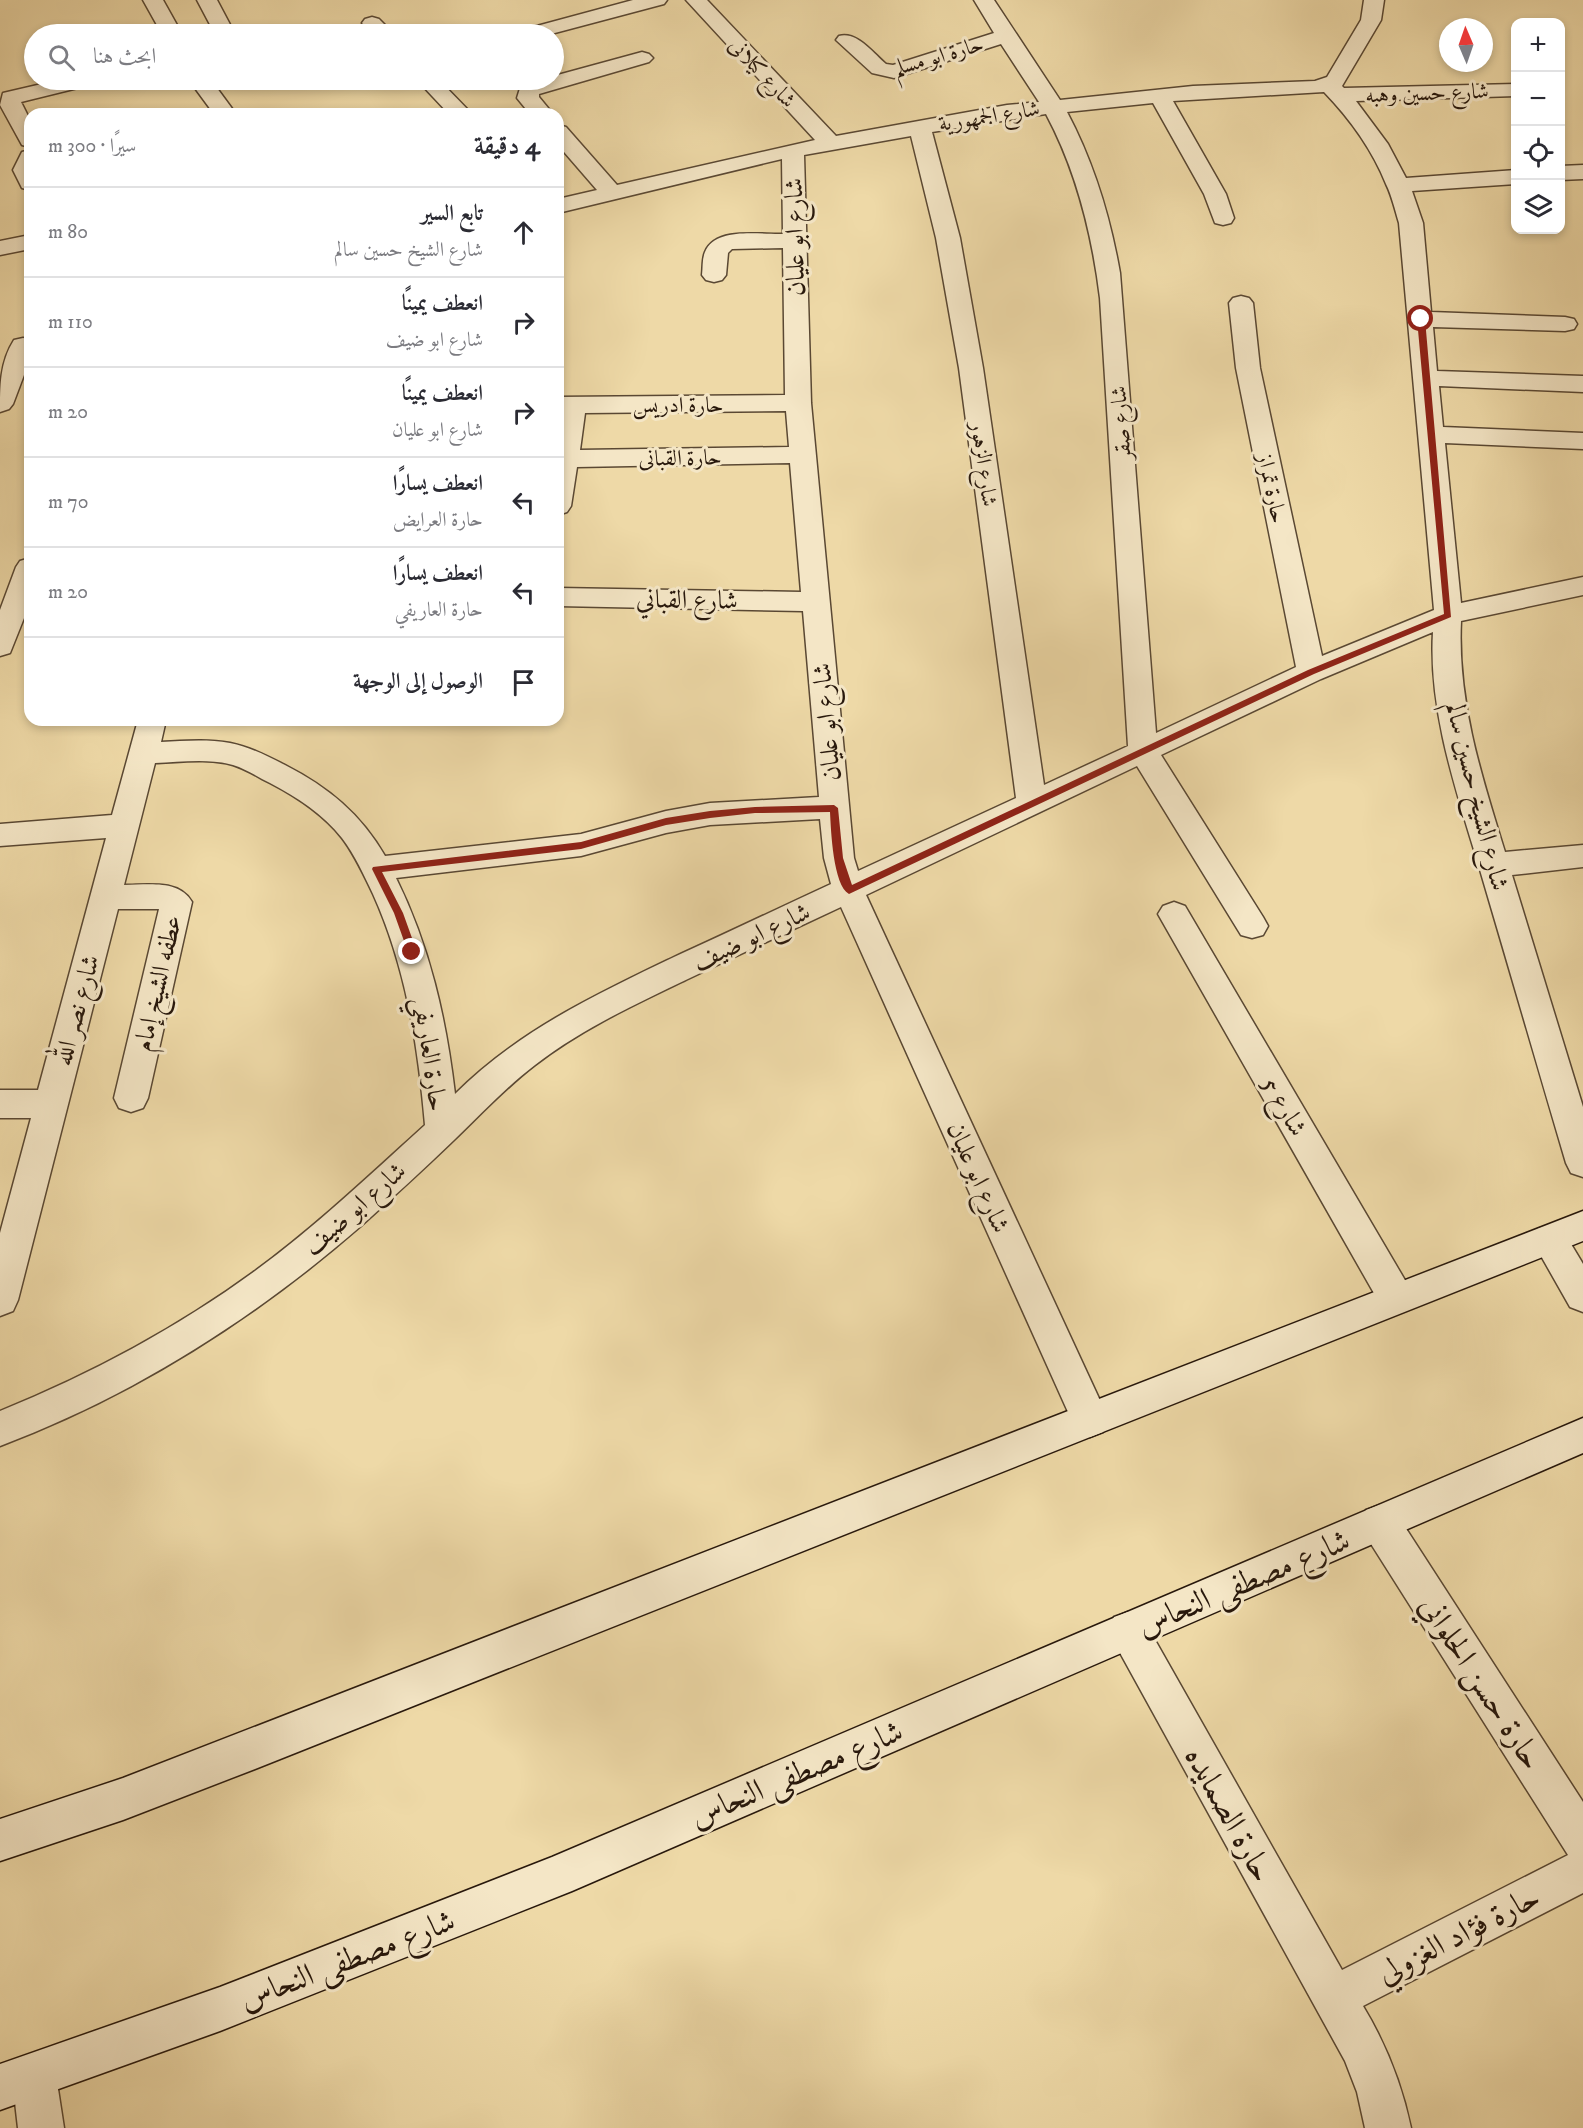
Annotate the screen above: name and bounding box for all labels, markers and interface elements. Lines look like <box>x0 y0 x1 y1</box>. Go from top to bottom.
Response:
north arrow <box>1439 18 1493 72</box>
map controls <box>1511 18 1565 234</box>
button: + <box>1511 18 1565 72</box>
search box <box>24 24 564 90</box>
street label: حارة ابو مسلم <box>890 31 989 90</box>
street label: شارع كيلانى <box>720 32 801 117</box>
icon: search <box>45 41 78 74</box>
text: ابحث هنا <box>93 43 156 70</box>
button: − <box>1511 72 1565 126</box>
street label: شارع حسين وهبه <box>1365 78 1489 113</box>
street label: شارع الجمهورية <box>937 95 1042 142</box>
button: locate <box>1511 126 1565 180</box>
text: 4 دقيقة <box>474 130 540 163</box>
text: سيرًا · 300 m <box>48 134 136 159</box>
street label: شارع ابو عليان <box>778 177 817 296</box>
button: layers <box>1511 180 1565 234</box>
text: تابع السير <box>421 200 483 227</box>
icon: ahead <box>507 216 540 249</box>
text: 80 m <box>48 220 88 245</box>
text: شارع الشيخ حسين سالم <box>334 238 483 263</box>
text: انعطف يمينًا <box>402 290 483 317</box>
route start <box>1407 305 1433 331</box>
icon: right <box>507 306 540 339</box>
text: 110 m <box>48 310 93 335</box>
text: شارع ابو ضيف <box>386 328 483 353</box>
text: انعطف يمينًا <box>402 380 483 407</box>
street label: شارع صقر <box>1105 385 1142 463</box>
street label: حارة ادريس <box>632 392 724 420</box>
icon: right <box>507 396 540 429</box>
text: 20 m <box>48 400 88 425</box>
text: شارع ابو عليان <box>392 418 483 443</box>
street label: شارع الزهور <box>960 418 1003 509</box>
street label: حارة القبانى <box>638 444 722 473</box>
street label: حارة تمراز <box>1251 449 1292 526</box>
text: انعطف يسارًا <box>393 470 483 497</box>
icon: left <box>507 486 540 519</box>
text: 70 m <box>48 490 89 515</box>
text: حارة العرايض <box>393 508 483 533</box>
text: انعطف يسارًا <box>393 560 483 587</box>
icon: left <box>507 576 540 609</box>
text: 20 m <box>48 580 88 605</box>
street label: شارع القباني <box>636 583 738 622</box>
text: حارة العاريفي <box>395 598 483 623</box>
street label: شارع ابو عليان <box>806 661 853 782</box>
icon: arrive <box>507 666 540 699</box>
text: الوصول إلى الوجهة <box>353 668 483 695</box>
street label: شارع الشيخ حسين سالم <box>1431 698 1516 896</box>
street label: شارع ابو ضيف <box>687 896 818 983</box>
street label: عطفه الشيخ إمام <box>127 912 196 1056</box>
route end <box>398 938 424 964</box>
street label: شارع نصر الله <box>42 950 112 1071</box>
street label: حارة العاريفي <box>397 995 454 1114</box>
street label: شارع 5 <box>1250 1071 1314 1145</box>
street label: شارع ابو عليان <box>935 1117 1017 1240</box>
street label: شارع ابو ضيف <box>296 1155 416 1266</box>
street label: شارع مصطفى النحاس <box>1131 1521 1358 1651</box>
street label: حارة حسن الحلواني <box>1406 1588 1551 1780</box>
street label: شارع مصطفى النحاس <box>684 1712 911 1842</box>
street label: حارة الصمايده <box>1175 1740 1282 1890</box>
street label: حارة فؤاد الغزولي <box>1371 1878 1549 1998</box>
street label: شارع مصطفى النحاس <box>234 1901 463 2025</box>

